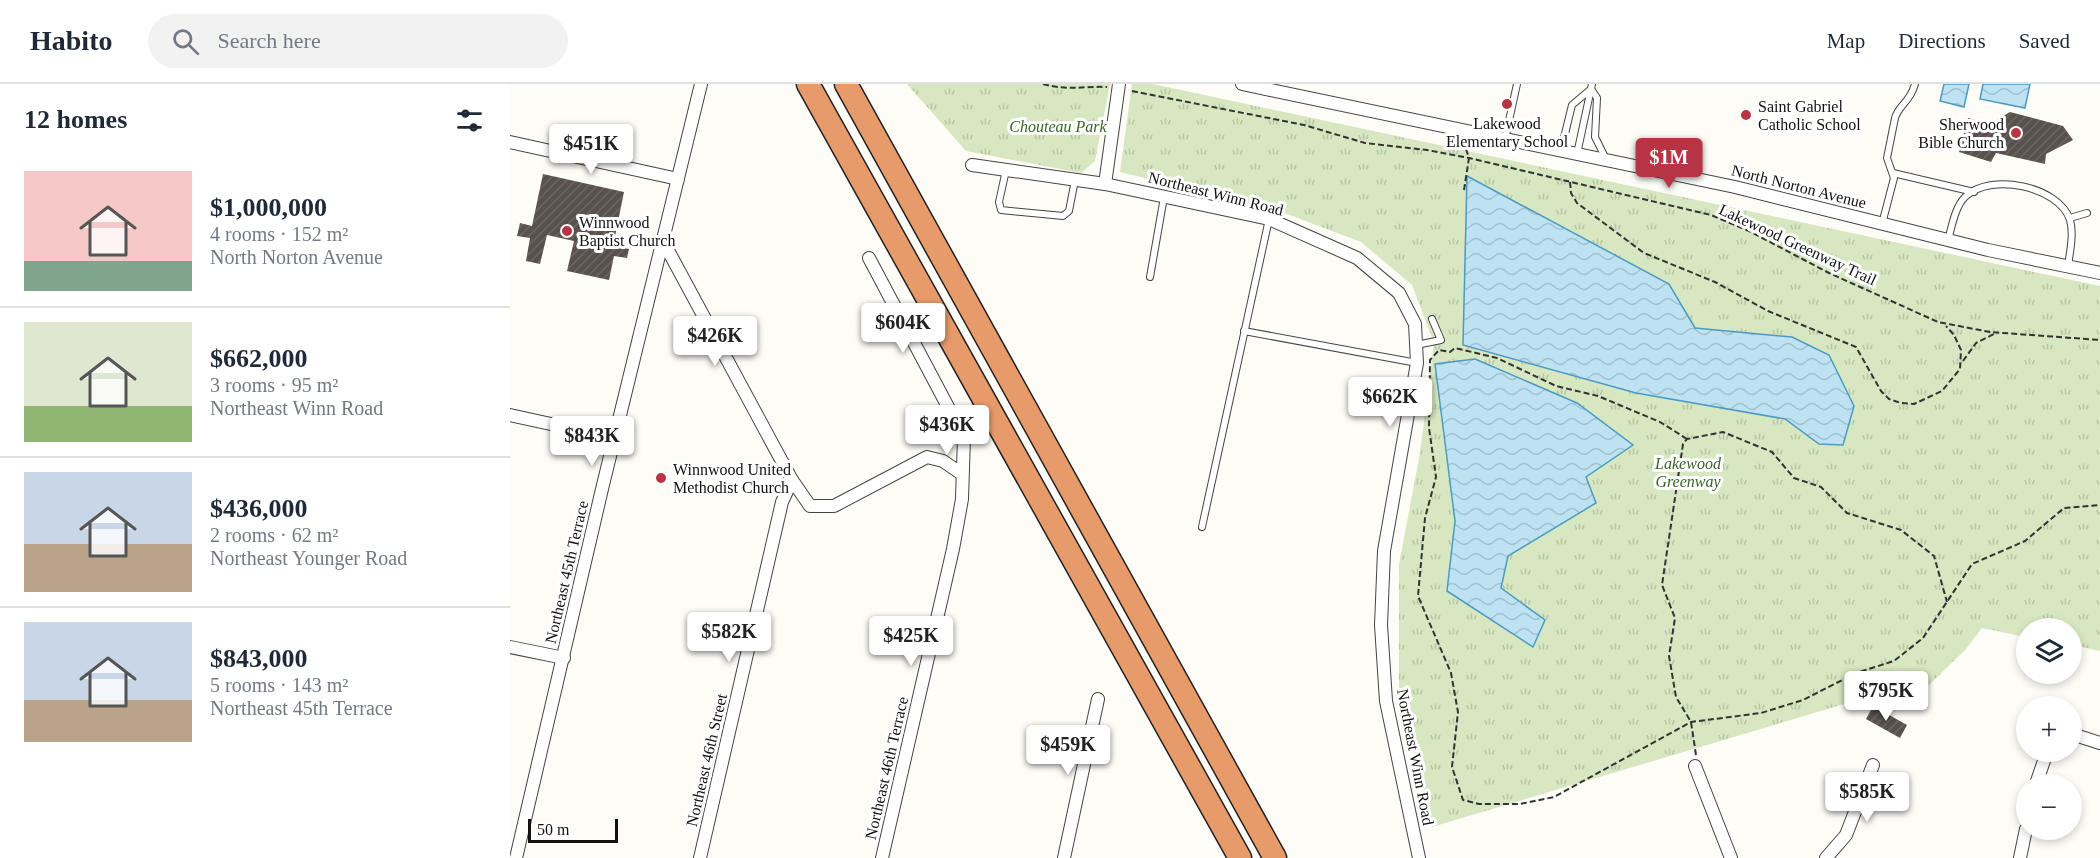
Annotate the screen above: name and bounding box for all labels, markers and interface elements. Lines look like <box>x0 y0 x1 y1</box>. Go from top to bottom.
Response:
search box <box>148 14 568 68</box>
text: Habito <box>30 25 112 56</box>
icon: search <box>169 25 202 58</box>
text: Search here <box>217 28 321 53</box>
text: Map <box>1827 29 1865 53</box>
text: Directions <box>1898 29 1986 53</box>
text: Saved <box>2019 29 2070 53</box>
marker: Lakewood Elementary School <box>1500 97 1514 111</box>
place label: Saint Gabriel Catholic School <box>1758 98 1861 133</box>
icon: filters <box>453 104 486 137</box>
text: 12 homes <box>24 105 127 134</box>
marker: Saint Gabriel Catholic School <box>1739 108 1753 122</box>
place label: Lakewood Elementary School <box>1446 115 1569 151</box>
place label: Sherwood Bible Church <box>1918 116 2004 151</box>
park label: Chouteau Park <box>1009 118 1108 135</box>
pin: $451K <box>549 124 633 175</box>
marker: Sherwood Bible Church <box>2009 126 2023 140</box>
text: $451K <box>563 132 619 154</box>
pin: $1M <box>1640 138 1698 189</box>
text: $1M <box>1650 146 1688 168</box>
street label: North Norton Avenue <box>1730 162 1868 211</box>
street label: Northeast Winn Road <box>1147 168 1285 218</box>
text: $1,000,000 <box>210 193 327 222</box>
icon: home <box>72 195 144 267</box>
street label: Lakewood Greenway Trail <box>1716 201 1880 290</box>
place label: Winnwood Baptist Church <box>579 214 675 250</box>
text: 4 rooms · 152 m² <box>210 223 348 245</box>
marker: Winnwood Baptist Church <box>560 224 574 238</box>
text: North Norton Avenue <box>210 246 383 268</box>
pin: $604K <box>861 303 945 354</box>
text: $604K <box>875 311 931 333</box>
pin: $426K <box>673 316 757 367</box>
text: $426K <box>687 324 743 346</box>
text: $662,000 <box>210 344 308 373</box>
icon: home <box>72 346 144 418</box>
text: 3 rooms · 95 m² <box>210 374 338 396</box>
pin: $662K <box>1348 377 1432 428</box>
text: $662K <box>1362 385 1418 407</box>
text: Northeast Winn Road <box>210 397 383 419</box>
pin: $436K <box>905 405 989 456</box>
text: $436K <box>919 413 975 435</box>
pin: $843K <box>550 416 634 467</box>
text: $843K <box>564 424 620 446</box>
park label: Lakewood Greenway <box>1654 455 1722 491</box>
place label: Winnwood United Methodist Church <box>673 461 791 496</box>
marker: Winnwood United Methodist Church <box>654 471 668 485</box>
text: $436,000 <box>210 494 308 523</box>
icon: home <box>72 496 144 568</box>
street label: Northeast 45th Terrace <box>542 499 591 645</box>
text: 2 rooms · 62 m² <box>210 524 338 546</box>
text: Northeast Younger Road <box>210 547 407 569</box>
pin: $582K <box>687 612 771 663</box>
pin: $425K <box>869 616 953 667</box>
map controls <box>2016 618 2082 840</box>
button: layers <box>2016 618 2082 684</box>
text: $582K <box>701 620 757 642</box>
text: $425K <box>883 624 939 646</box>
text: $843,000 <box>210 644 308 673</box>
icon: home <box>72 646 144 718</box>
pin: $795K <box>1844 671 1928 722</box>
text: 5 rooms · 143 m² <box>210 674 348 696</box>
text: $795K <box>1858 679 1914 701</box>
street label: Northeast Winn Road <box>1394 687 1437 827</box>
street label: Northeast 46th Street <box>683 691 730 828</box>
street label: Northeast 46th Terrace <box>862 695 911 841</box>
button: + <box>2016 696 2082 762</box>
text: Northeast 45th Terrace <box>210 697 393 719</box>
pin: $459K <box>1026 725 1110 776</box>
text: $459K <box>1040 733 1096 755</box>
pin: $585K <box>1825 772 1909 823</box>
button: − <box>2016 774 2082 840</box>
text: $585K <box>1839 780 1895 802</box>
scale bar <box>528 816 618 844</box>
text: 50 m <box>537 821 569 838</box>

